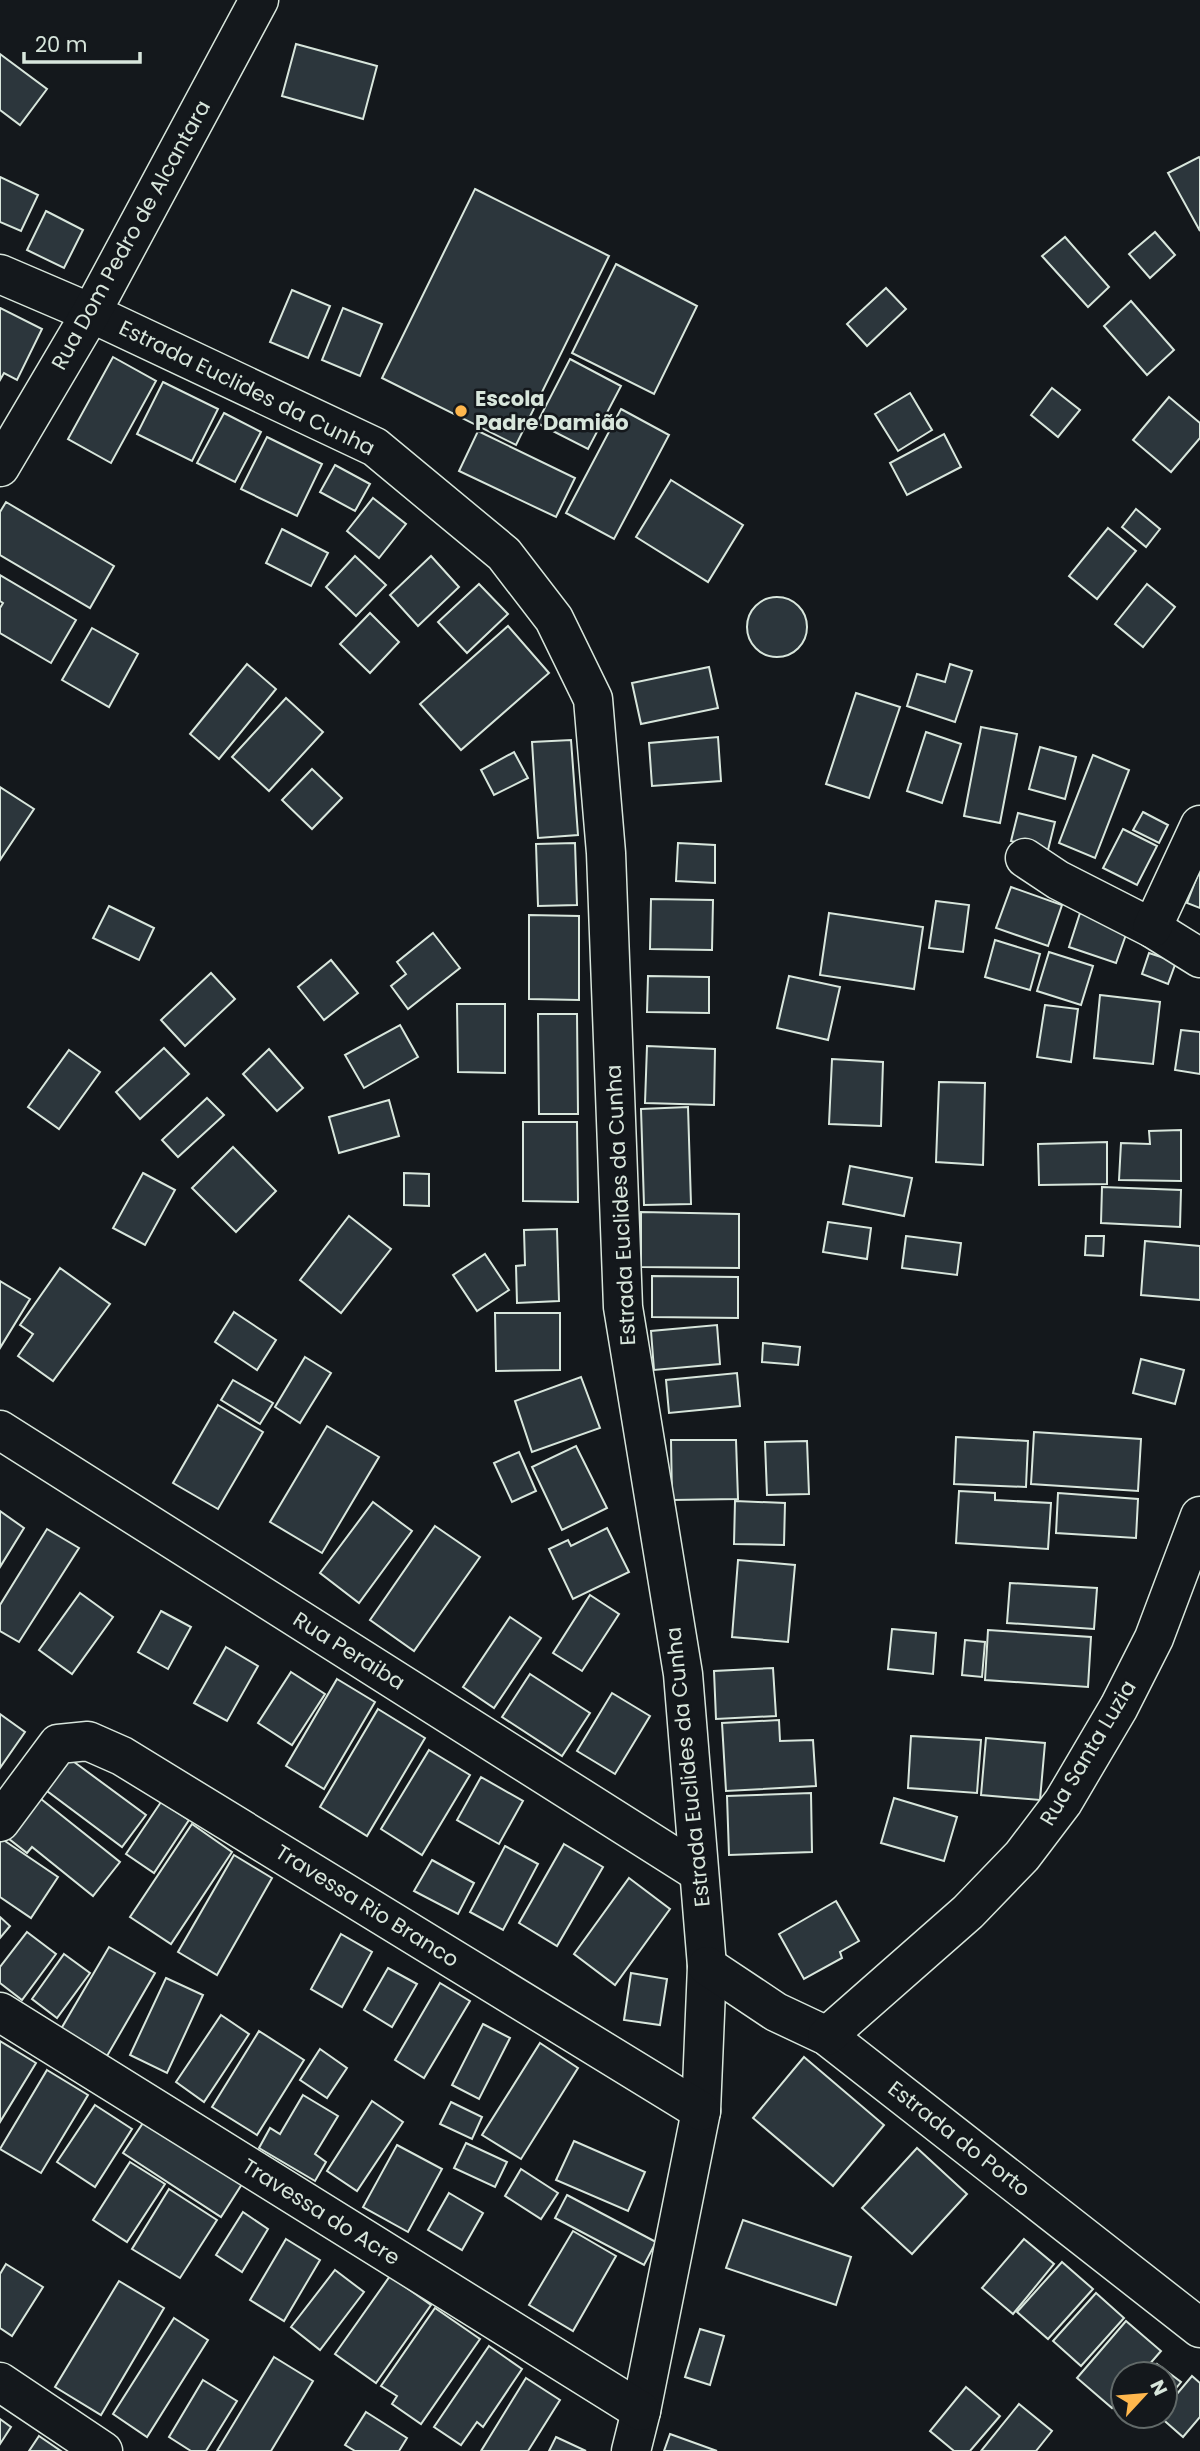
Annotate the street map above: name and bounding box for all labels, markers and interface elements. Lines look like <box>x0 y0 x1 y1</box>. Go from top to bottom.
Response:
scale bar <box>24 21 140 65</box>
text: 20 m <box>35 30 88 59</box>
street label: Rua Dom Pedro de Alcantara <box>44 95 217 375</box>
street label: Estrada Euclides da Cunha <box>114 313 380 462</box>
place label: Escola Padre Damião <box>475 384 629 437</box>
marker: Escola Padre Damião <box>453 403 469 419</box>
street label: Estrada Euclides da Cunha <box>599 1064 642 1346</box>
street label: Rua Peraiba <box>288 1605 411 1696</box>
street label: Estrada Euclides da Cunha <box>658 1626 717 1908</box>
street label: Rua Santa Luzia <box>1033 1675 1142 1831</box>
street label: Travessa Rio Branco <box>270 1837 465 1974</box>
street label: Estrada do Porto <box>882 2074 1036 2203</box>
street label: Travessa do Acre <box>237 2151 406 2272</box>
north arrow <box>1109 2360 1179 2430</box>
text: N <box>1144 2375 1174 2400</box>

